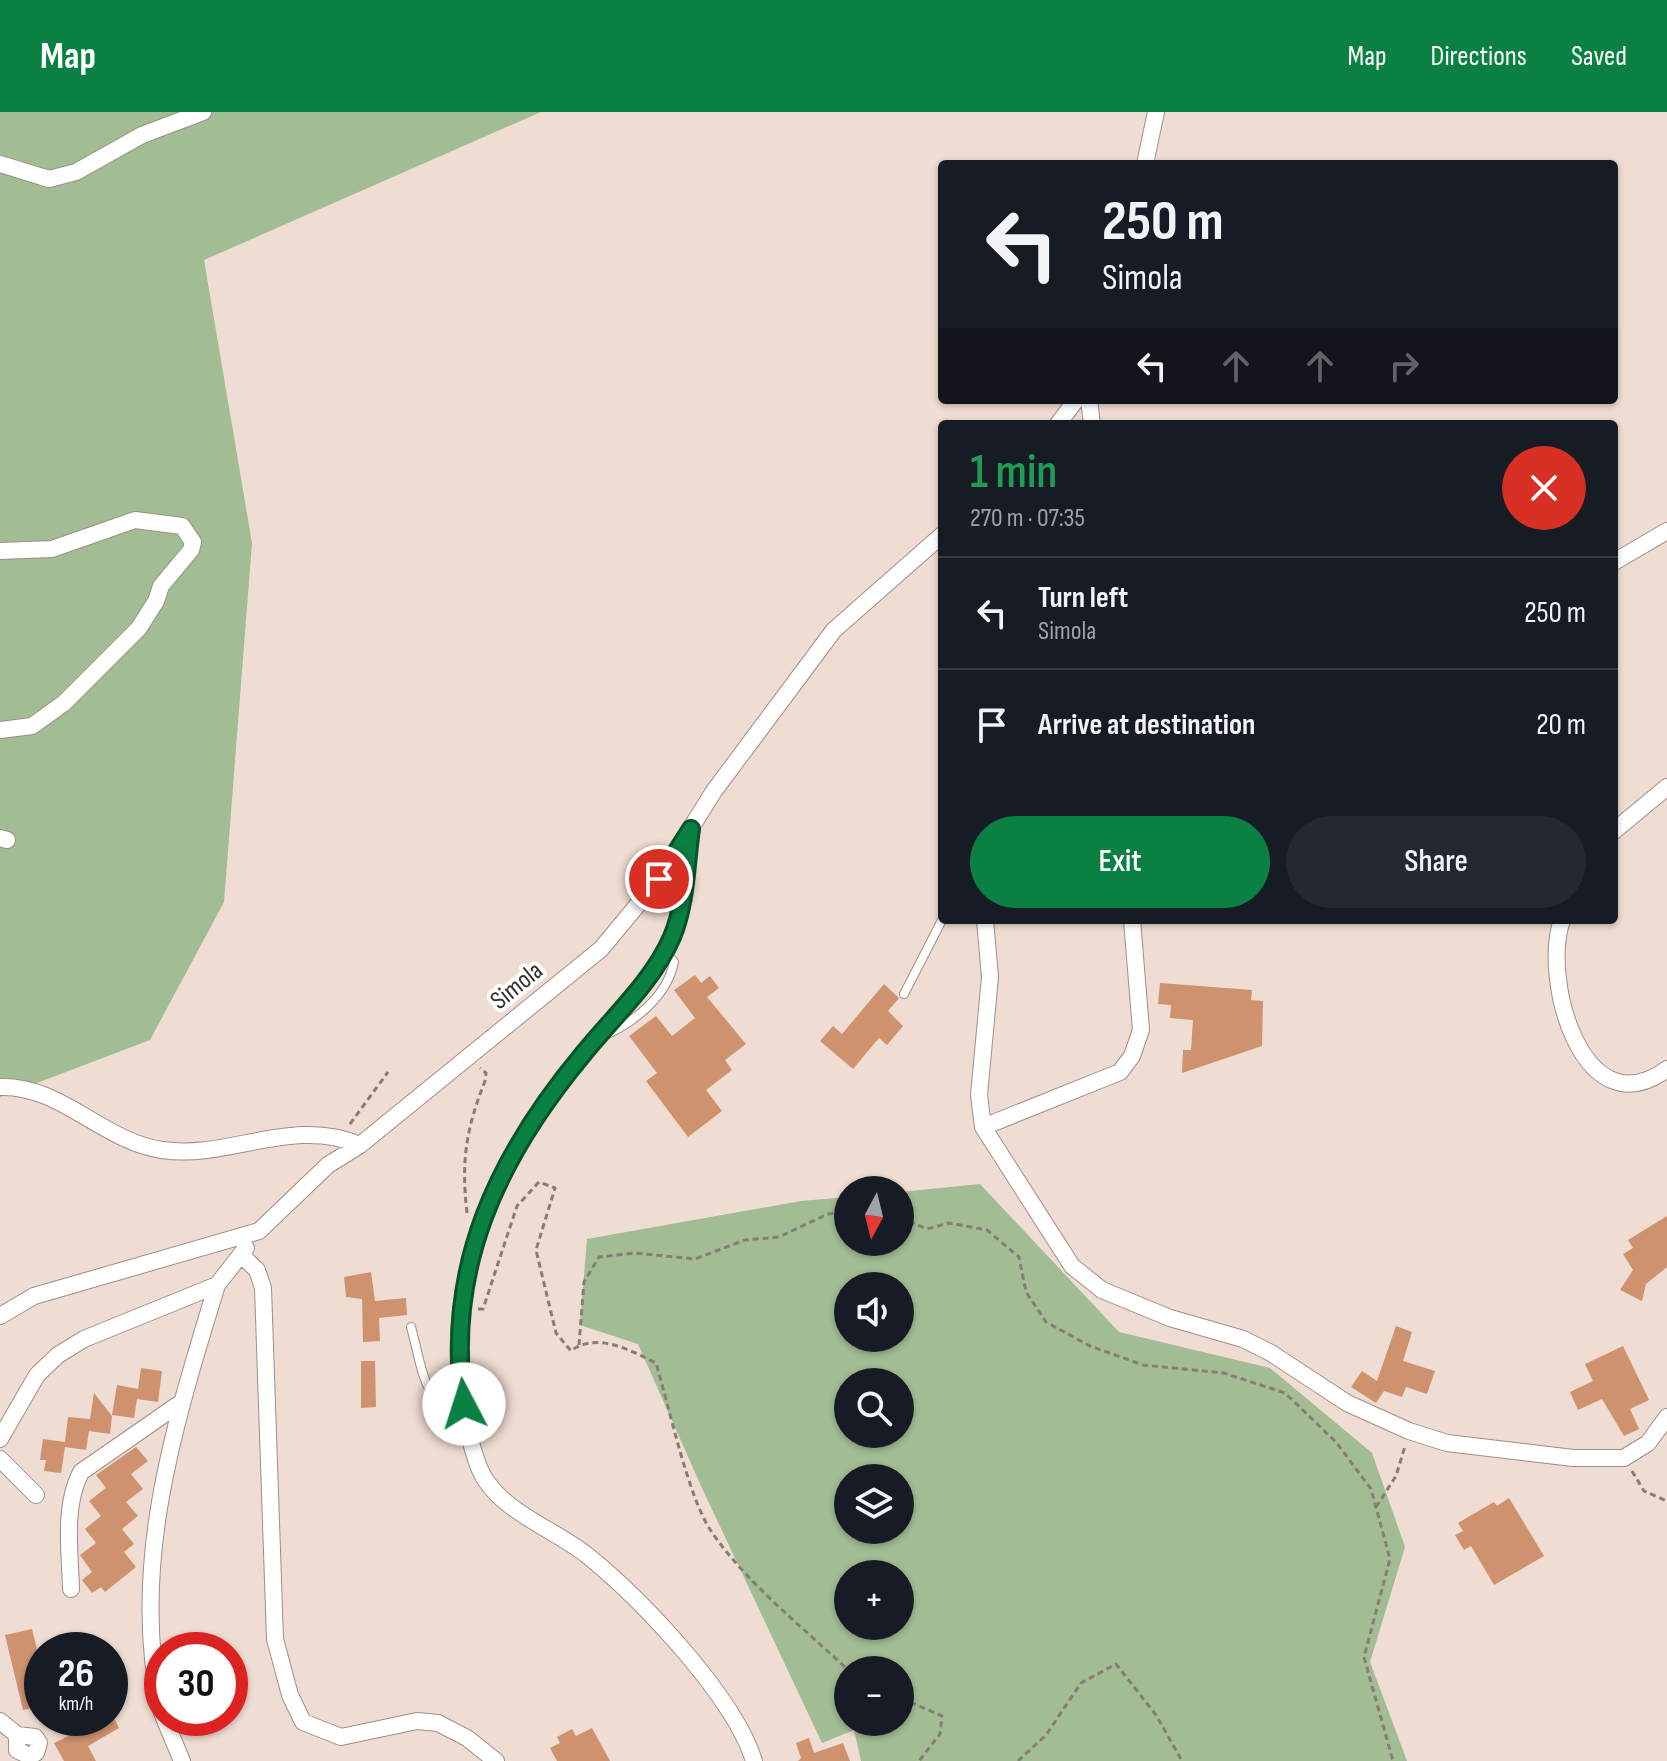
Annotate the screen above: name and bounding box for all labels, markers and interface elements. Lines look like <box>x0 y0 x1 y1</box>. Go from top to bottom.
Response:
text: Map <box>40 34 96 79</box>
text: Map <box>1348 40 1387 73</box>
text: Directions <box>1431 40 1527 73</box>
text: Saved <box>1571 40 1627 73</box>
text: 250 m <box>1102 189 1224 256</box>
icon: left <box>970 192 1074 296</box>
text: Simola <box>1102 257 1183 300</box>
icon: left <box>1130 344 1174 388</box>
icon: ahead <box>1214 344 1258 388</box>
icon: ahead <box>1298 344 1342 388</box>
icon: right <box>1382 344 1426 388</box>
text: 1 min <box>970 444 1057 501</box>
button: close <box>1502 446 1586 530</box>
text: 270 m · 07:35 <box>970 503 1085 534</box>
text: Turn left <box>1038 580 1128 616</box>
icon: left <box>970 591 1014 635</box>
text: 250 m <box>1524 595 1586 631</box>
text: Simola <box>1038 616 1096 647</box>
icon: arrive <box>970 703 1014 747</box>
text: Arrive at destination <box>1038 707 1255 743</box>
text: 20 m <box>1536 707 1586 743</box>
button: Exit <box>970 816 1270 908</box>
button: Share <box>1286 816 1586 908</box>
pin <box>625 845 693 913</box>
icon: arrive <box>637 857 681 901</box>
street label: Simola <box>485 956 549 1016</box>
north arrow <box>834 1176 914 1256</box>
map controls <box>834 1176 914 1736</box>
button: sound <box>834 1272 914 1352</box>
position arrow <box>422 1362 506 1446</box>
button: search <box>834 1368 914 1448</box>
button: layers <box>834 1464 914 1544</box>
button: + <box>834 1560 914 1640</box>
speed limit sign: 30 <box>144 1632 248 1736</box>
text: 26 <box>58 1650 94 1698</box>
button: − <box>834 1656 914 1736</box>
text: km/h <box>59 1692 93 1716</box>

